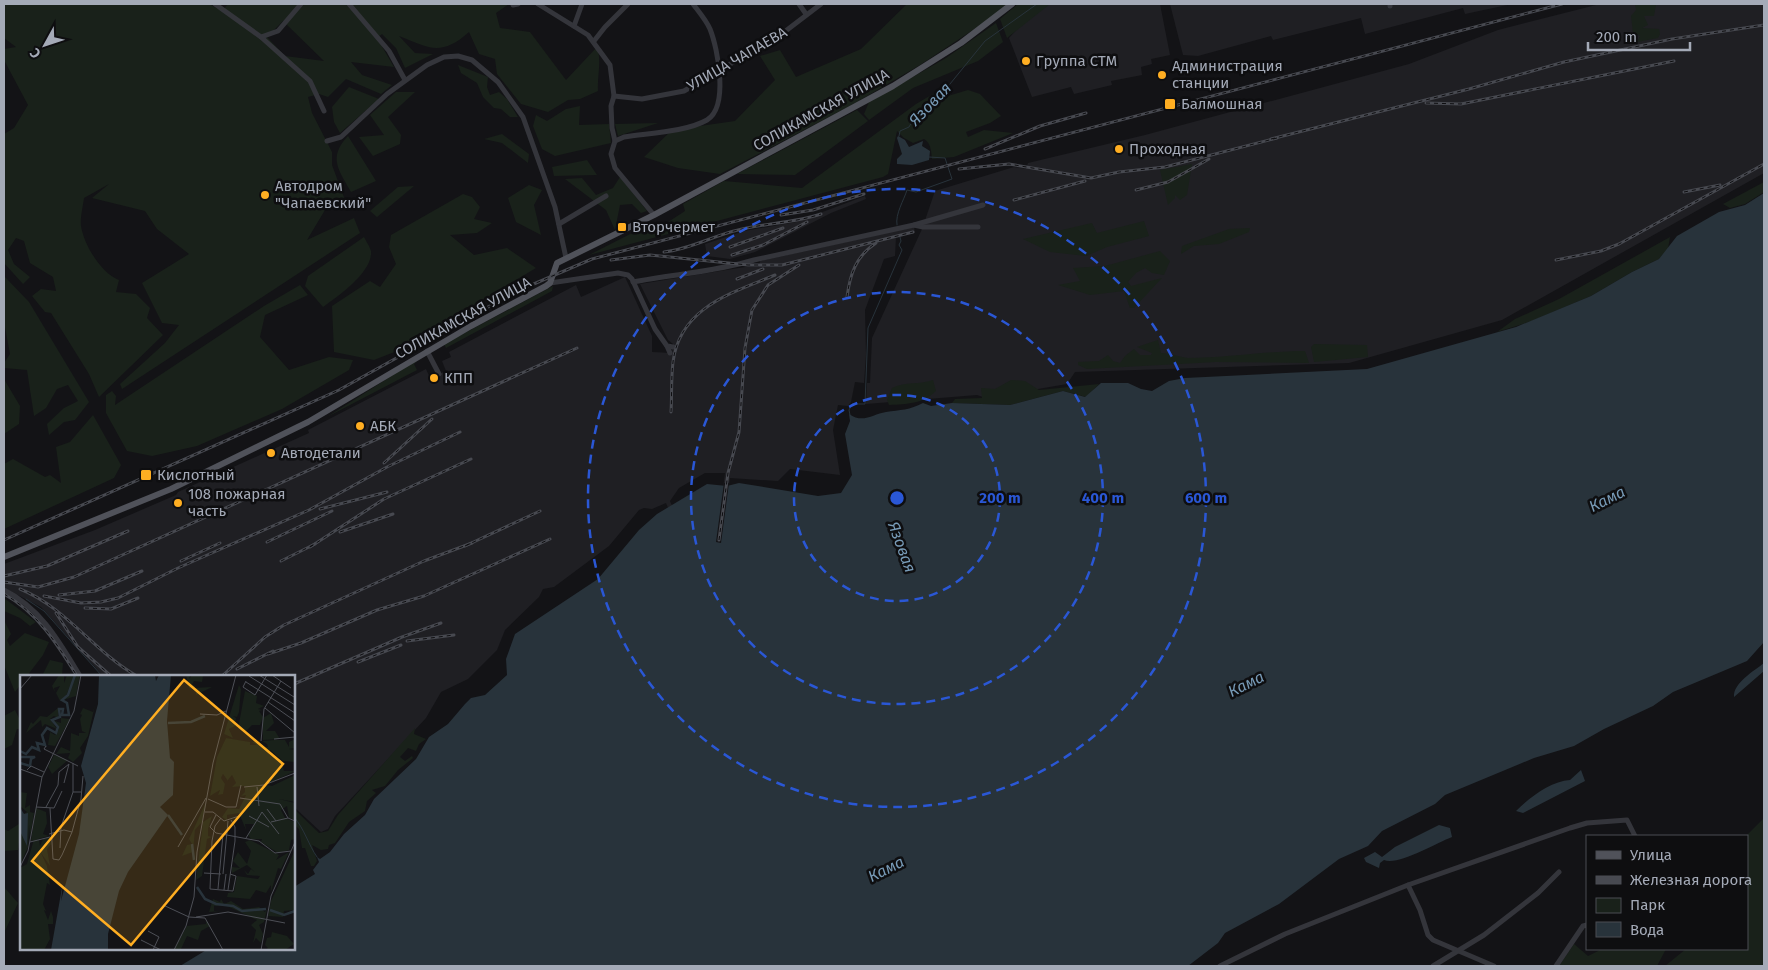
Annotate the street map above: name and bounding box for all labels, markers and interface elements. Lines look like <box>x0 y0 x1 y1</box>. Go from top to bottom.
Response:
north arrow <box>20 20 70 70</box>
scale bar <box>1588 20 1690 52</box>
street label: УЛИЦА ЧАПАЕВА <box>684 23 791 95</box>
text: 200 m <box>1596 28 1637 46</box>
text: С <box>26 44 45 62</box>
place label: Группа СТМ <box>1036 52 1117 70</box>
marker: Группа СТМ <box>1020 55 1032 67</box>
place label: Администрация станции <box>1172 57 1283 92</box>
street label: СОЛИКАМСКАЯ УЛИЦА <box>750 65 892 155</box>
marker: Администрация станции <box>1156 69 1168 81</box>
water label: Язовая <box>904 78 955 130</box>
place label: Балмошная <box>1181 95 1263 113</box>
marker: Балмошная <box>1163 97 1177 111</box>
place label: Проходная <box>1129 140 1206 158</box>
marker: Проходная <box>1113 143 1125 155</box>
place label: Автодром "Чапаевский" <box>275 177 371 212</box>
marker: Автодром "Чапаевский" <box>259 189 271 201</box>
place label: Вторчермет <box>632 218 715 236</box>
marker: Вторчермет <box>616 221 628 233</box>
street label: СОЛИКАМСКАЯ УЛИЦА <box>392 273 534 363</box>
place label: КПП <box>444 369 473 387</box>
marker: КПП <box>428 372 440 384</box>
place label: АБК <box>370 417 396 435</box>
marker: АБК <box>354 420 366 432</box>
place label: Автодетали <box>281 444 361 462</box>
marker: Автодетали <box>265 447 277 459</box>
place label: Кислотный <box>157 466 235 484</box>
marker: Кислотный <box>139 468 153 482</box>
water label: Кама <box>1586 482 1628 516</box>
place label: 108 пожарная часть <box>188 485 286 520</box>
centre of rings <box>888 489 906 507</box>
text: 200 m <box>979 489 1021 507</box>
text: 400 m <box>1082 489 1124 507</box>
text: 600 m <box>1185 489 1227 507</box>
marker: 108 пожарная часть <box>172 497 184 509</box>
water label: Язовая <box>884 518 920 575</box>
water label: Кама <box>1225 667 1267 701</box>
inset map <box>20 675 295 950</box>
legend <box>1586 835 1748 950</box>
text: Улица <box>1630 846 1672 864</box>
water label: Кама <box>865 852 907 886</box>
text: Железная дорога <box>1630 871 1752 889</box>
text: Парк <box>1630 896 1665 914</box>
text: Вода <box>1630 921 1664 939</box>

